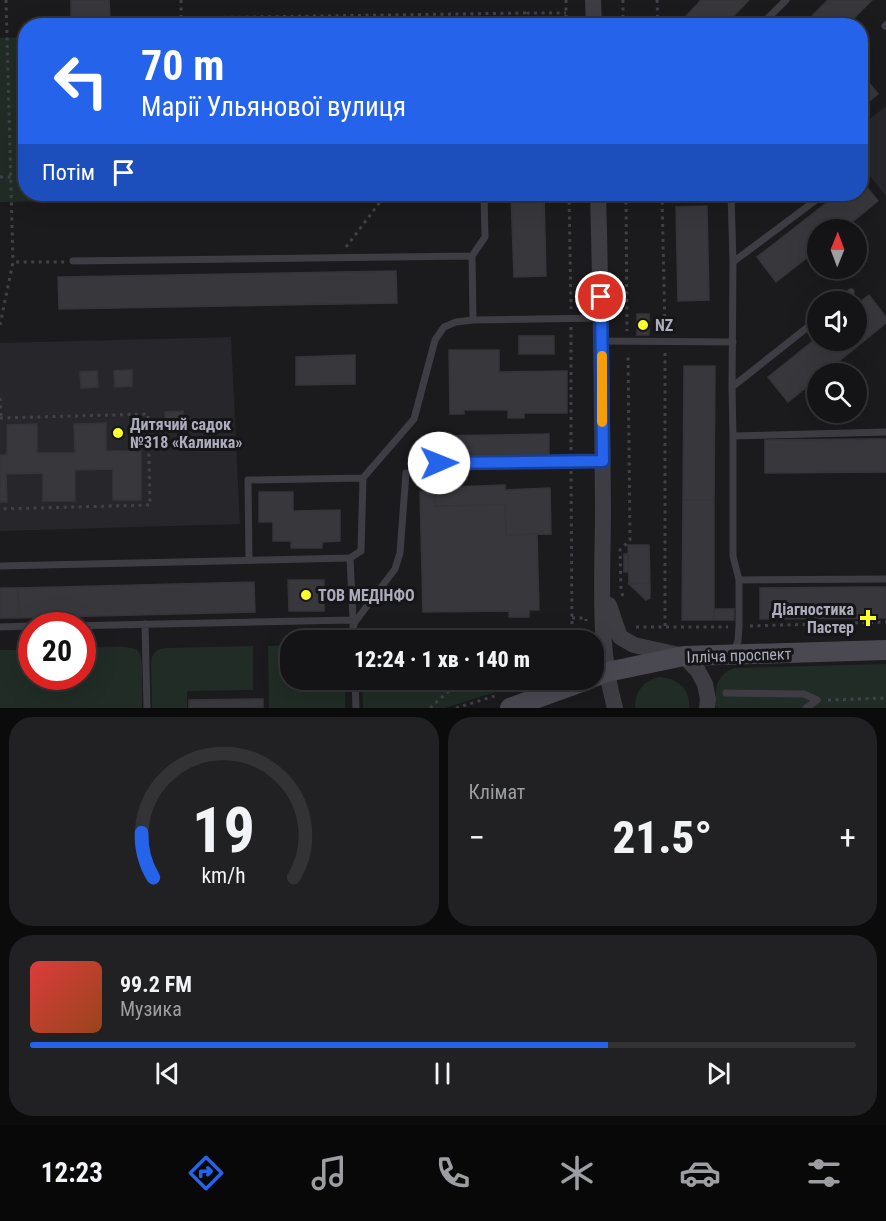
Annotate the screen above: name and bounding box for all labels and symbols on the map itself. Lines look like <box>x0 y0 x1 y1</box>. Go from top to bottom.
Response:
north arrow <box>807 219 867 279</box>
pin <box>575 271 626 322</box>
place label: NZ <box>655 316 673 335</box>
marker: NZ <box>636 318 650 332</box>
place label: Дитячий садок №318 «Калинка» <box>130 415 242 452</box>
marker: Дитячий садок №318 «Калинка» <box>111 426 125 440</box>
position arrow <box>407 431 471 495</box>
place label: ТОВ МЕДІНФО <box>318 586 415 605</box>
marker: ТОВ МЕДІНФО <box>299 588 313 602</box>
place label: Діагностика Пастер <box>772 600 854 637</box>
marker: Діагностика Пастер <box>859 609 877 627</box>
speed limit sign: 20 <box>18 612 96 690</box>
street label: Ілліча проспект <box>686 644 792 667</box>

